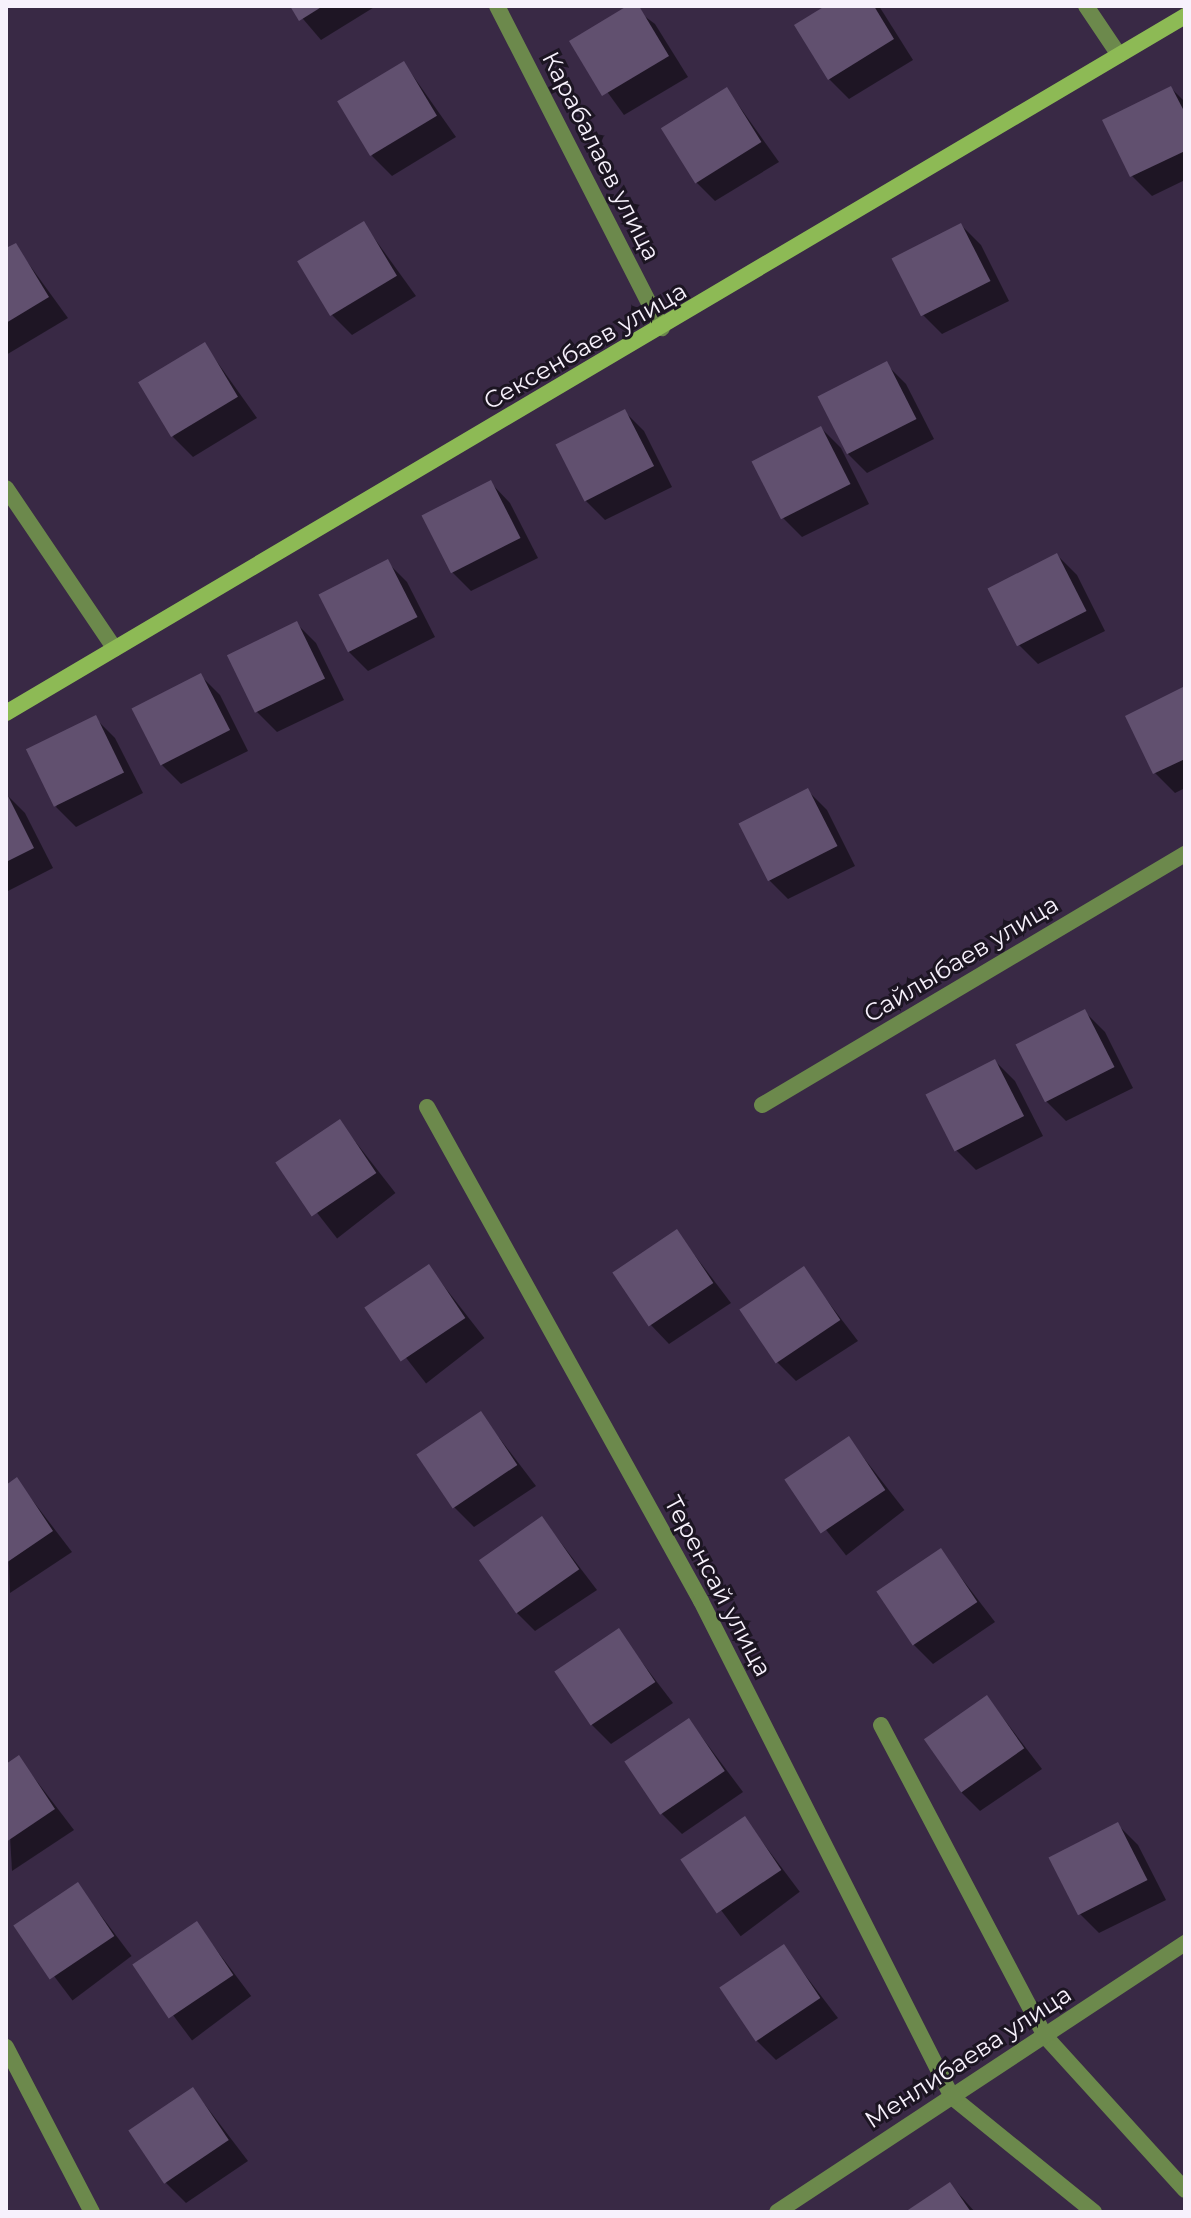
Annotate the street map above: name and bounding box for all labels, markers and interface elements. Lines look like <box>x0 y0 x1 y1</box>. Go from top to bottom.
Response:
street label: Карабалаев улица <box>536 47 666 265</box>
street label: Сексенбаев улица <box>478 276 692 416</box>
street label: Сайлыбаев улица <box>858 890 1064 1028</box>
street label: Теренсай улица <box>658 1491 778 1681</box>
street label: Менлибаева улица <box>859 1980 1077 2134</box>

